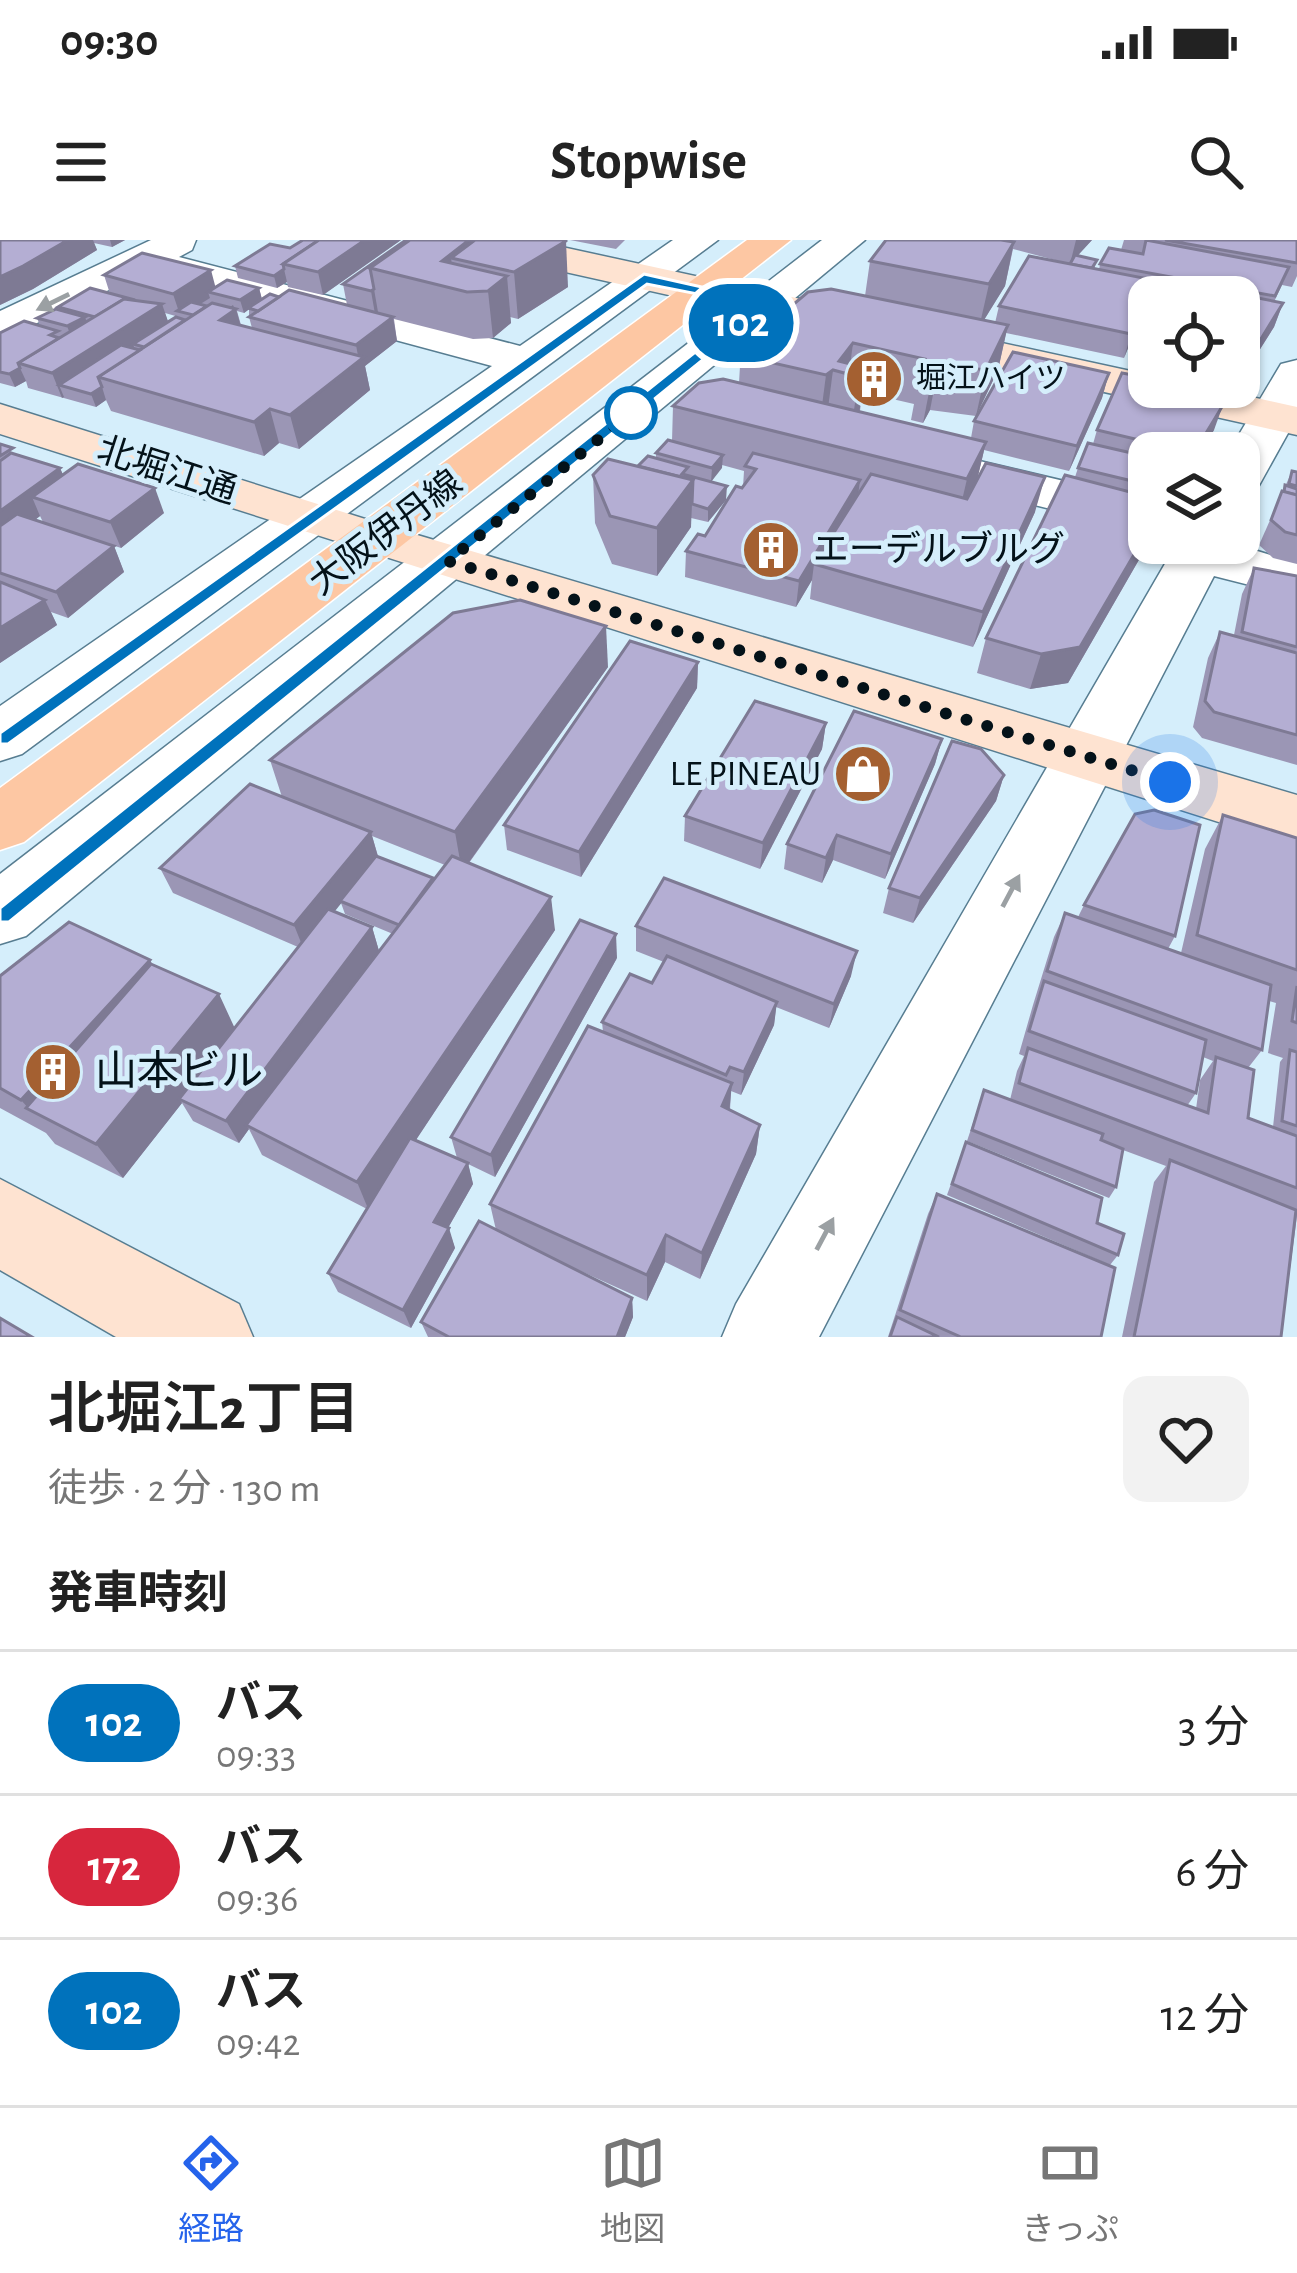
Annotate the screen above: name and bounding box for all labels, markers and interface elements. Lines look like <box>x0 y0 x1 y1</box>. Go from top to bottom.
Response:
text: 09:30 <box>60 19 158 64</box>
icon: menu <box>48 129 114 195</box>
icon: search <box>1183 129 1249 195</box>
text: Stopwise <box>550 135 747 189</box>
map controls <box>1128 276 1260 564</box>
button: locate <box>1128 276 1260 408</box>
line badge: 102 <box>672 284 810 362</box>
one-way arrow <box>35 292 70 312</box>
text: 102 <box>713 302 769 344</box>
building icon: 堀江ハイツ <box>843 348 905 410</box>
place label: 堀江ハイツ <box>916 363 1065 394</box>
unlabelled marker <box>606 388 656 438</box>
street label: 北堀江通 <box>93 431 241 510</box>
button: layers <box>1128 432 1260 564</box>
street label: 大阪伊丹線 <box>302 463 469 602</box>
building icon: エーデルブルグ <box>740 519 802 581</box>
place label: エーデルブルグ <box>813 529 1065 568</box>
shop icon: LE PINEAU <box>832 743 894 805</box>
your location <box>1140 752 1200 812</box>
place label: LE PINEAU <box>670 756 821 792</box>
one-way arrow <box>1000 874 1021 909</box>
building icon: 山本ビル <box>22 1041 84 1103</box>
place label: 山本ビル <box>95 1049 263 1093</box>
one-way arrow <box>814 1217 835 1252</box>
button: heart <box>1123 1376 1249 1502</box>
text: 北堀江2丁目 <box>48 1382 360 1439</box>
text: 徒歩 · 2 分 · 130 m <box>48 1470 321 1509</box>
text: 発車時刻 <box>48 1572 228 1617</box>
text: バス <box>216 1682 306 1727</box>
text: 102 <box>86 1702 142 1744</box>
text: 3 分 <box>1178 1706 1249 1751</box>
text: 09:33 <box>216 1736 296 1775</box>
text: バス <box>216 1826 306 1871</box>
text: 172 <box>87 1846 141 1888</box>
text: 6 分 <box>1175 1850 1249 1895</box>
text: 09:36 <box>216 1880 298 1919</box>
text: バス <box>216 1970 306 2015</box>
text: 102 <box>86 1990 142 2032</box>
text: 12 分 <box>1161 1994 1249 2039</box>
text: 09:42 <box>216 2024 300 2063</box>
tab: 経路 <box>178 2130 244 2251</box>
tab: 地図 <box>600 2130 666 2251</box>
tab: きっぷ <box>1021 2130 1119 2251</box>

